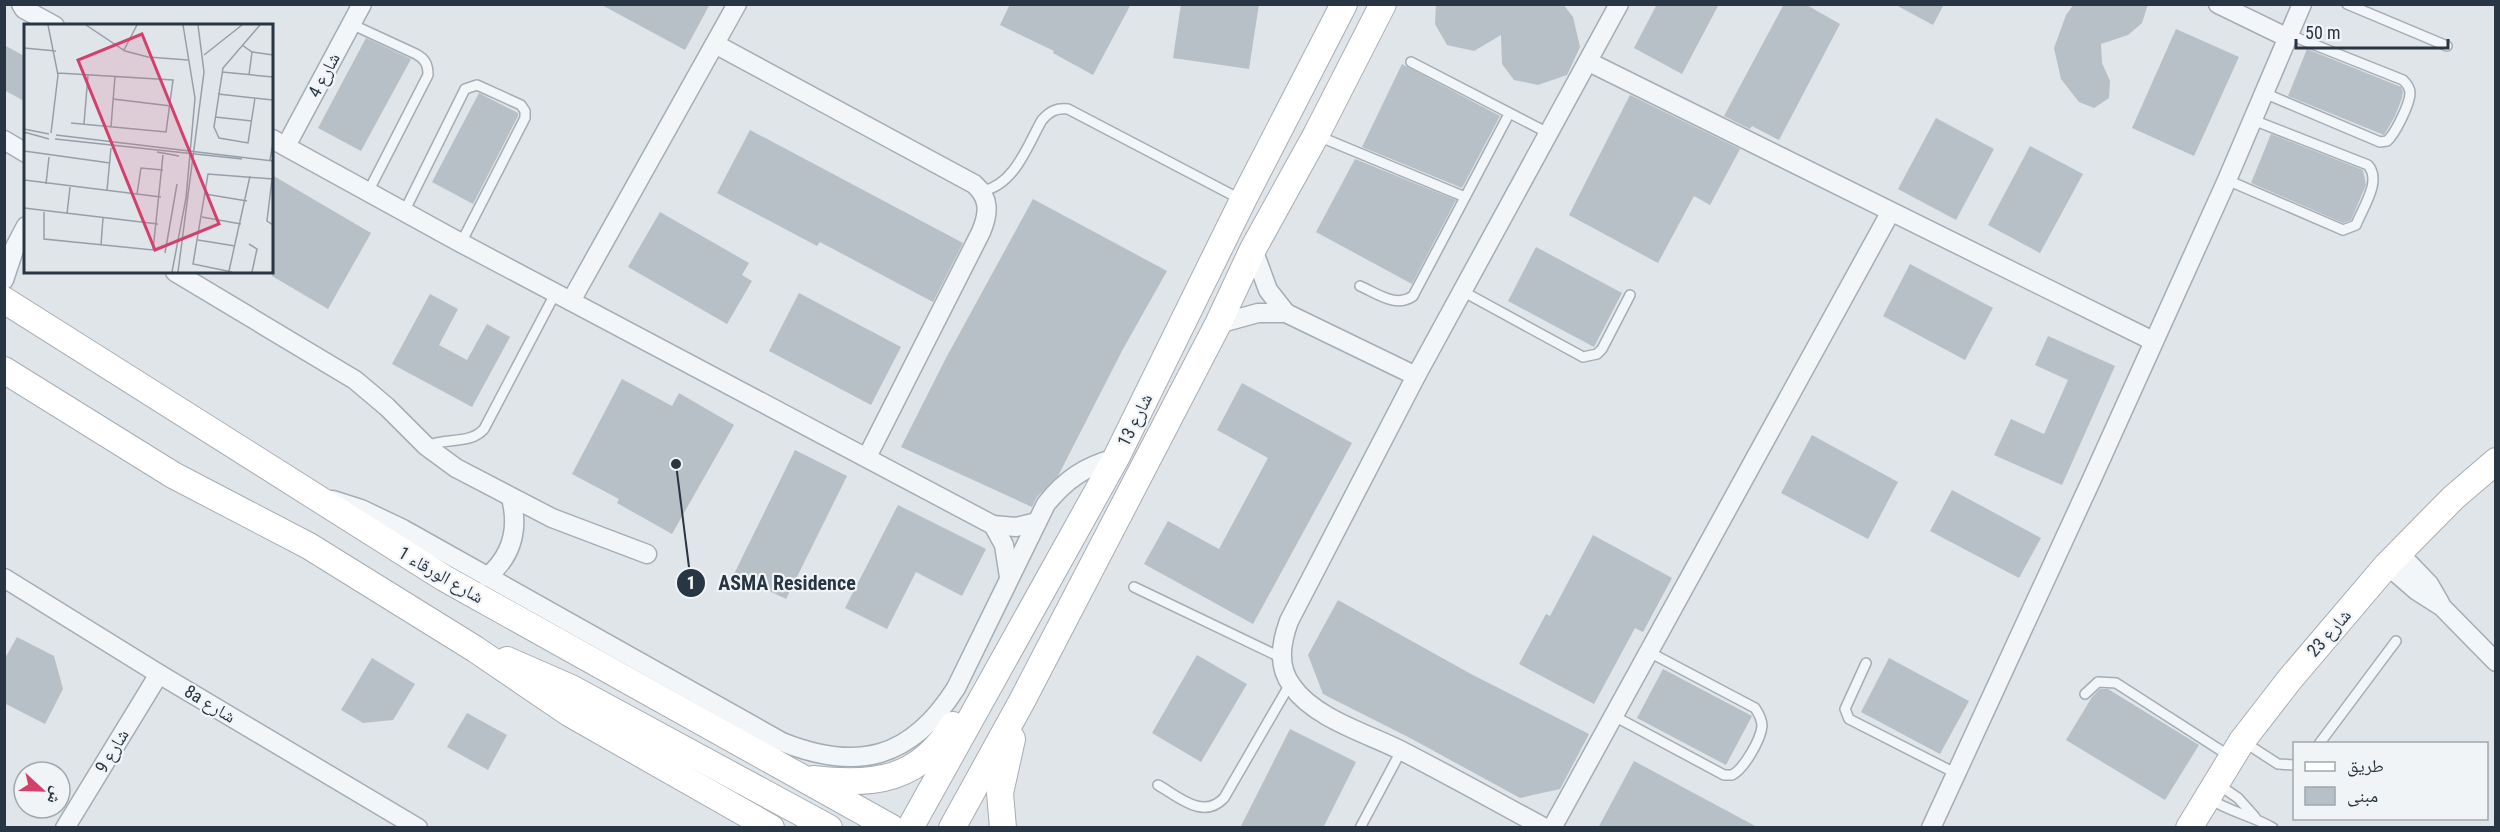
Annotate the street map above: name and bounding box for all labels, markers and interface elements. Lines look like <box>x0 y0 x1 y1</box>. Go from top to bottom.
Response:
scale bar <box>2296 12 2448 50</box>
text: 50 m <box>2305 22 2340 43</box>
inset map <box>24 24 273 273</box>
street label: شارع 4 <box>303 49 345 101</box>
street label: شارع 13 <box>1113 390 1157 450</box>
street label: شارع الورقاء 1 <box>394 542 488 608</box>
callout: ASMA Residence <box>676 564 868 602</box>
text: ASMA Residence <box>718 571 856 595</box>
text: 1 <box>686 572 696 593</box>
street label: شارع 23 <box>2302 605 2356 661</box>
street label: 8a شارع <box>180 680 240 728</box>
street label: شارع 9 <box>90 725 134 777</box>
legend <box>2293 742 2488 820</box>
text: طريق <box>2347 755 2384 777</box>
north arrow <box>12 760 72 820</box>
text: ش <box>43 784 67 807</box>
text: مبنى <box>2347 785 2378 807</box>

